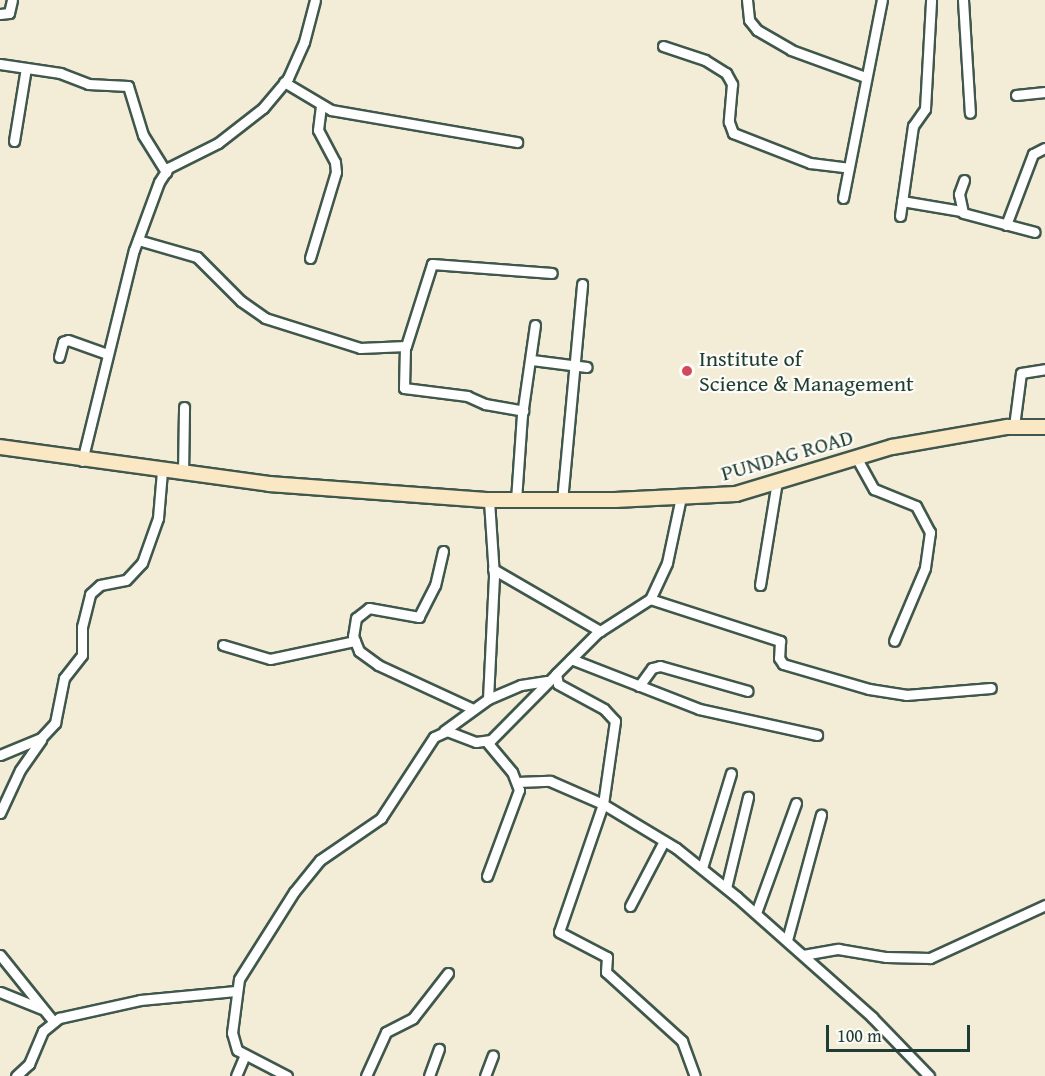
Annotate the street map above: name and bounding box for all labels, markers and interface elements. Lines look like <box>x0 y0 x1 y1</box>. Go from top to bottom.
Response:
place label: Institute of Science & Management <box>699 345 914 396</box>
marker: Institute of Science & Management <box>680 364 694 378</box>
street label: PUNDAG ROAD <box>718 424 856 486</box>
scale bar <box>829 1013 973 1051</box>
text: 100 m <box>837 1022 882 1049</box>

